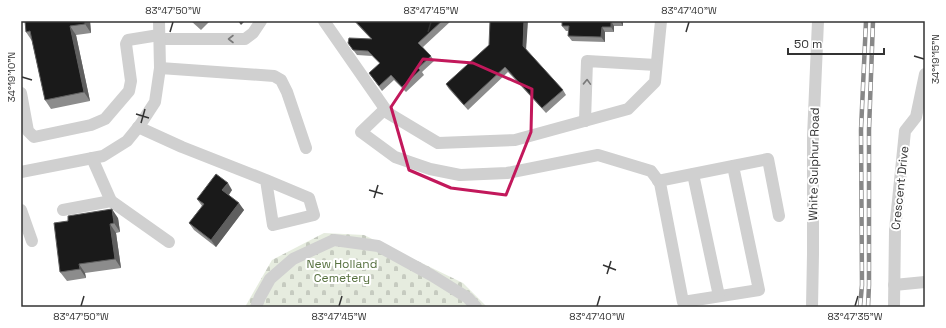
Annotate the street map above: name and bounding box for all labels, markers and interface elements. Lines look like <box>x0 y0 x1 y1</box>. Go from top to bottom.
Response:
text: 83°47'50"W <box>145 4 201 17</box>
text: 83°47'45"W <box>404 4 459 17</box>
text: 83°47'40"W <box>661 4 717 17</box>
scale bar <box>788 30 884 56</box>
text: 34°19'15"N <box>929 34 942 84</box>
one-way arrow <box>228 35 234 43</box>
text: 50 m <box>794 36 822 52</box>
text: 34°19'10"N <box>5 52 18 102</box>
one-way arrow <box>582 79 591 85</box>
street label: White Sulphur Road <box>805 107 823 221</box>
street label: Crescent Drive <box>888 145 912 231</box>
park label: New Holland Cemetery <box>307 256 377 286</box>
text: 83°47'50"W <box>53 310 109 323</box>
text: 83°47'45"W <box>312 310 367 323</box>
text: 83°47'40"W <box>569 310 625 323</box>
text: 83°47'35"W <box>827 310 883 323</box>

